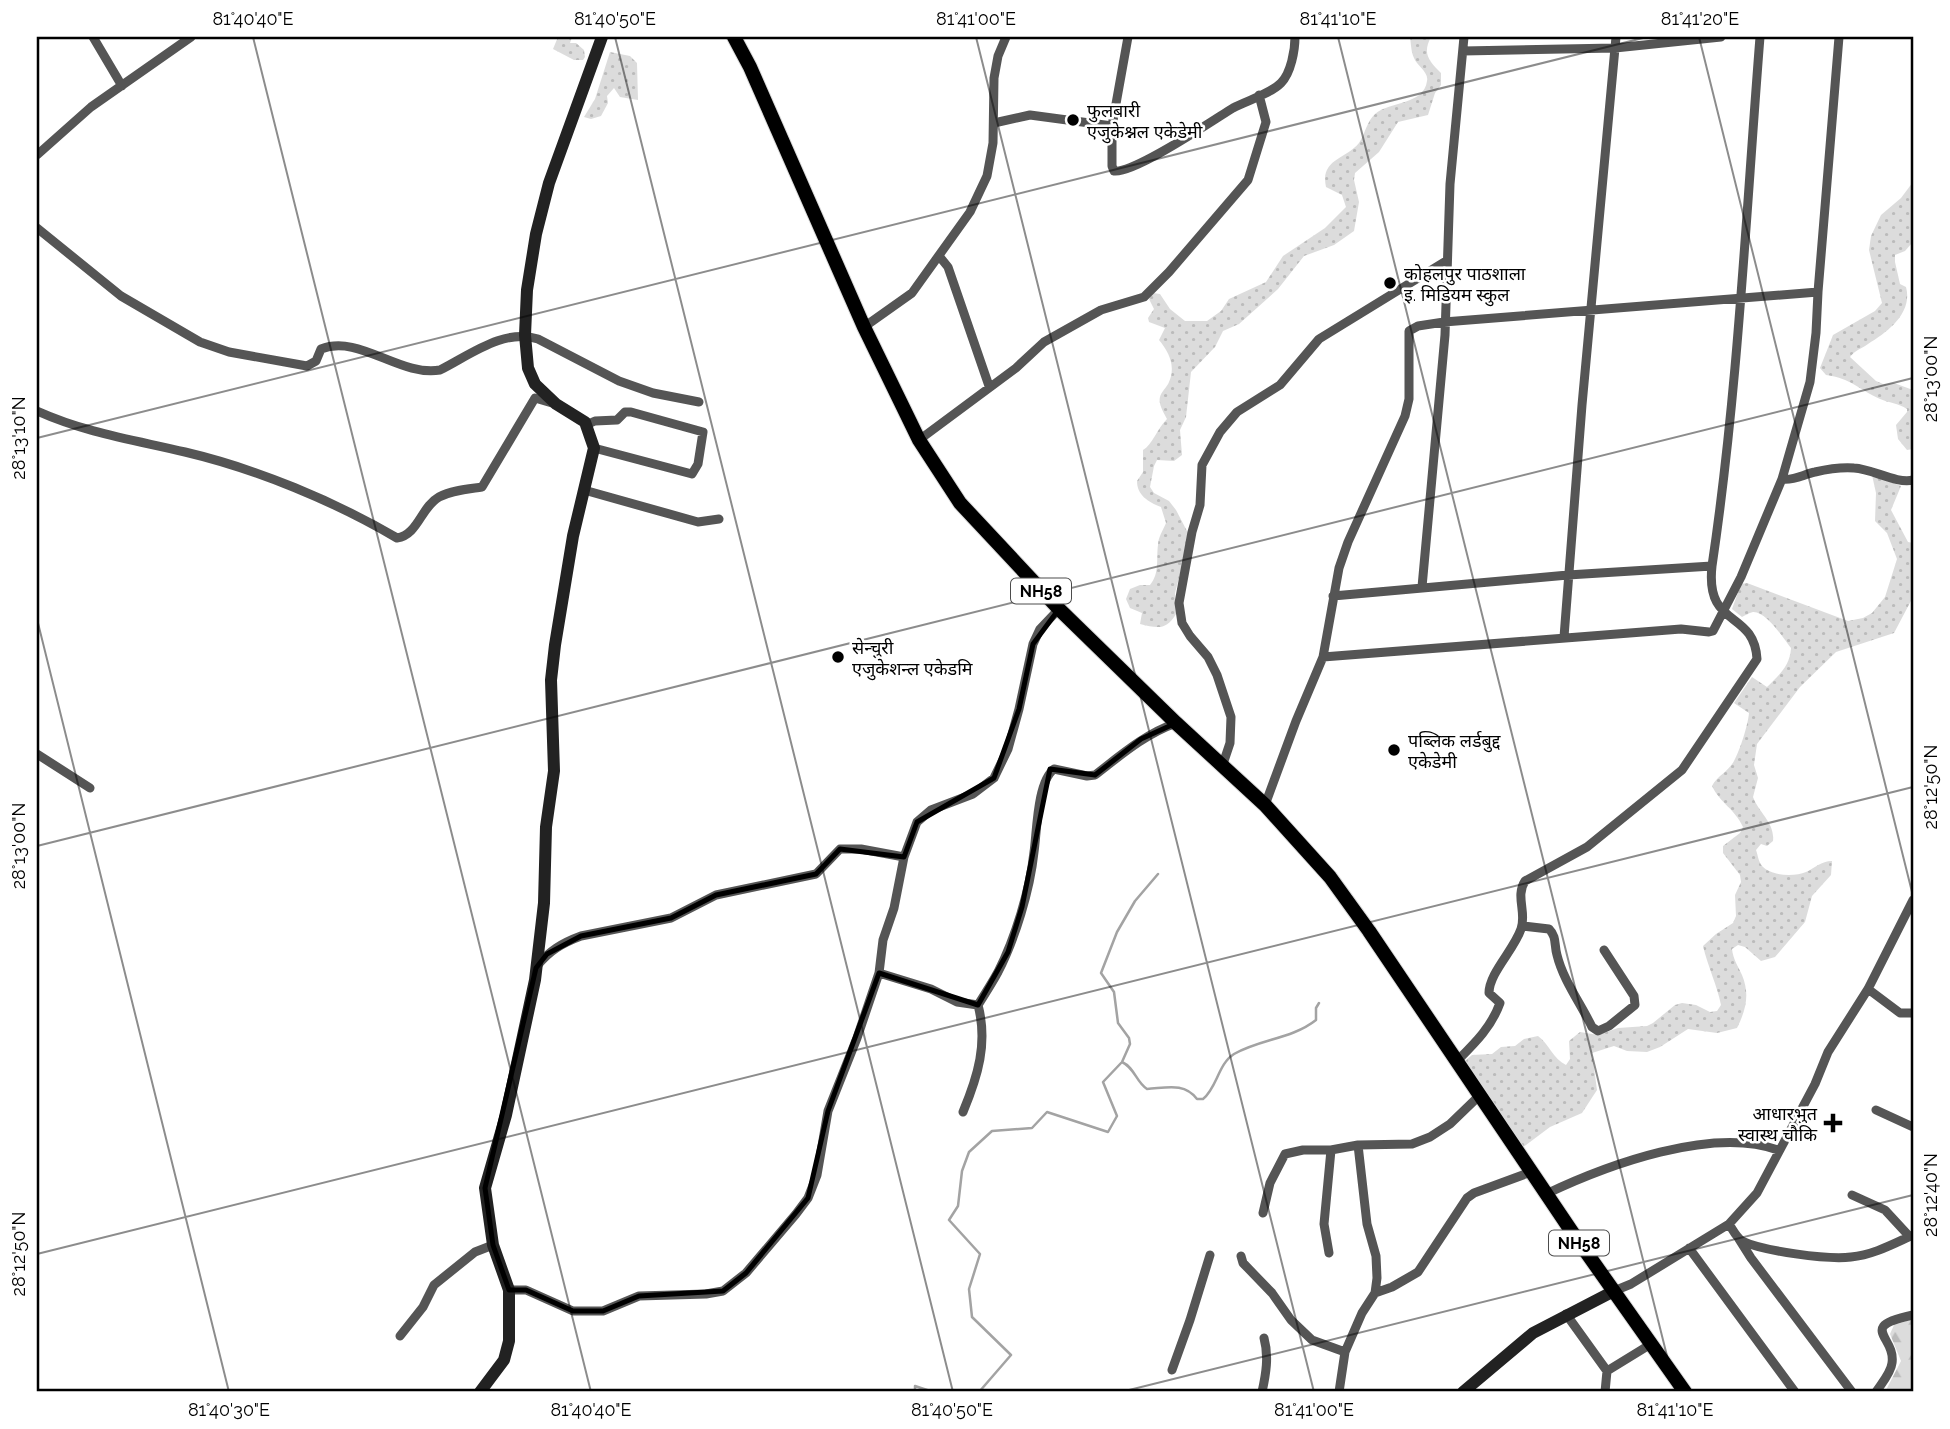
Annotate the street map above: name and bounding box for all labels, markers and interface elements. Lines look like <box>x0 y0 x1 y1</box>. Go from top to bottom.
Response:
text: 81°40'40"E <box>212 8 294 29</box>
text: 81°40'50"E <box>574 8 656 29</box>
text: 81°41'00"E <box>936 8 1016 29</box>
text: 81°41'10"E <box>1300 8 1376 29</box>
text: 81°41'20"E <box>1661 8 1739 29</box>
place label: फुलबारी एजुकेश्नल एकेडेमी <box>1087 100 1203 144</box>
marker: फुलबारी एजुकेश्नल एकेडेमी <box>1065 112 1081 128</box>
place label: कोहलपुर पाठशाला इ. मिडियम स्कुल <box>1404 263 1526 307</box>
marker: कोहलपुर पाठशाला इ. मिडियम स्कुल <box>1382 275 1398 291</box>
text: 28°13'00"N <box>1920 336 1941 422</box>
text: 28°13'10"N <box>8 396 29 480</box>
road number: NH58 <box>1011 578 1071 604</box>
place label: सेन्चुरी एजुकेशन्ल एकेडमि <box>852 637 974 681</box>
marker: सेन्चुरी एजुकेशन्ल एकेडमि <box>830 649 846 665</box>
place label: पब्लिक लर्डबुद्द एकेडेमी <box>1408 730 1501 772</box>
marker: पब्लिक लर्डबुद्द एकेडेमी <box>1386 742 1402 758</box>
text: 28°12'50"N <box>1920 745 1941 830</box>
text: 28°13'00"N <box>8 803 29 889</box>
place label: आधारभुत स्वास्थ चौकि <box>1738 1103 1818 1145</box>
marker: आधारभुत स्वास्थ चौकि <box>1823 1113 1843 1133</box>
text: 28°12'40"N <box>1920 1153 1941 1237</box>
text: 28°12'50"N <box>8 1212 29 1297</box>
road number: NH58 <box>1549 1231 1609 1256</box>
text: 81°40'30"E <box>188 1399 270 1420</box>
text: 81°40'40"E <box>550 1399 632 1420</box>
text: 81°40'50"E <box>911 1399 993 1420</box>
text: 81°41'00"E <box>1274 1399 1354 1420</box>
text: 81°41'10"E <box>1637 1399 1713 1420</box>

